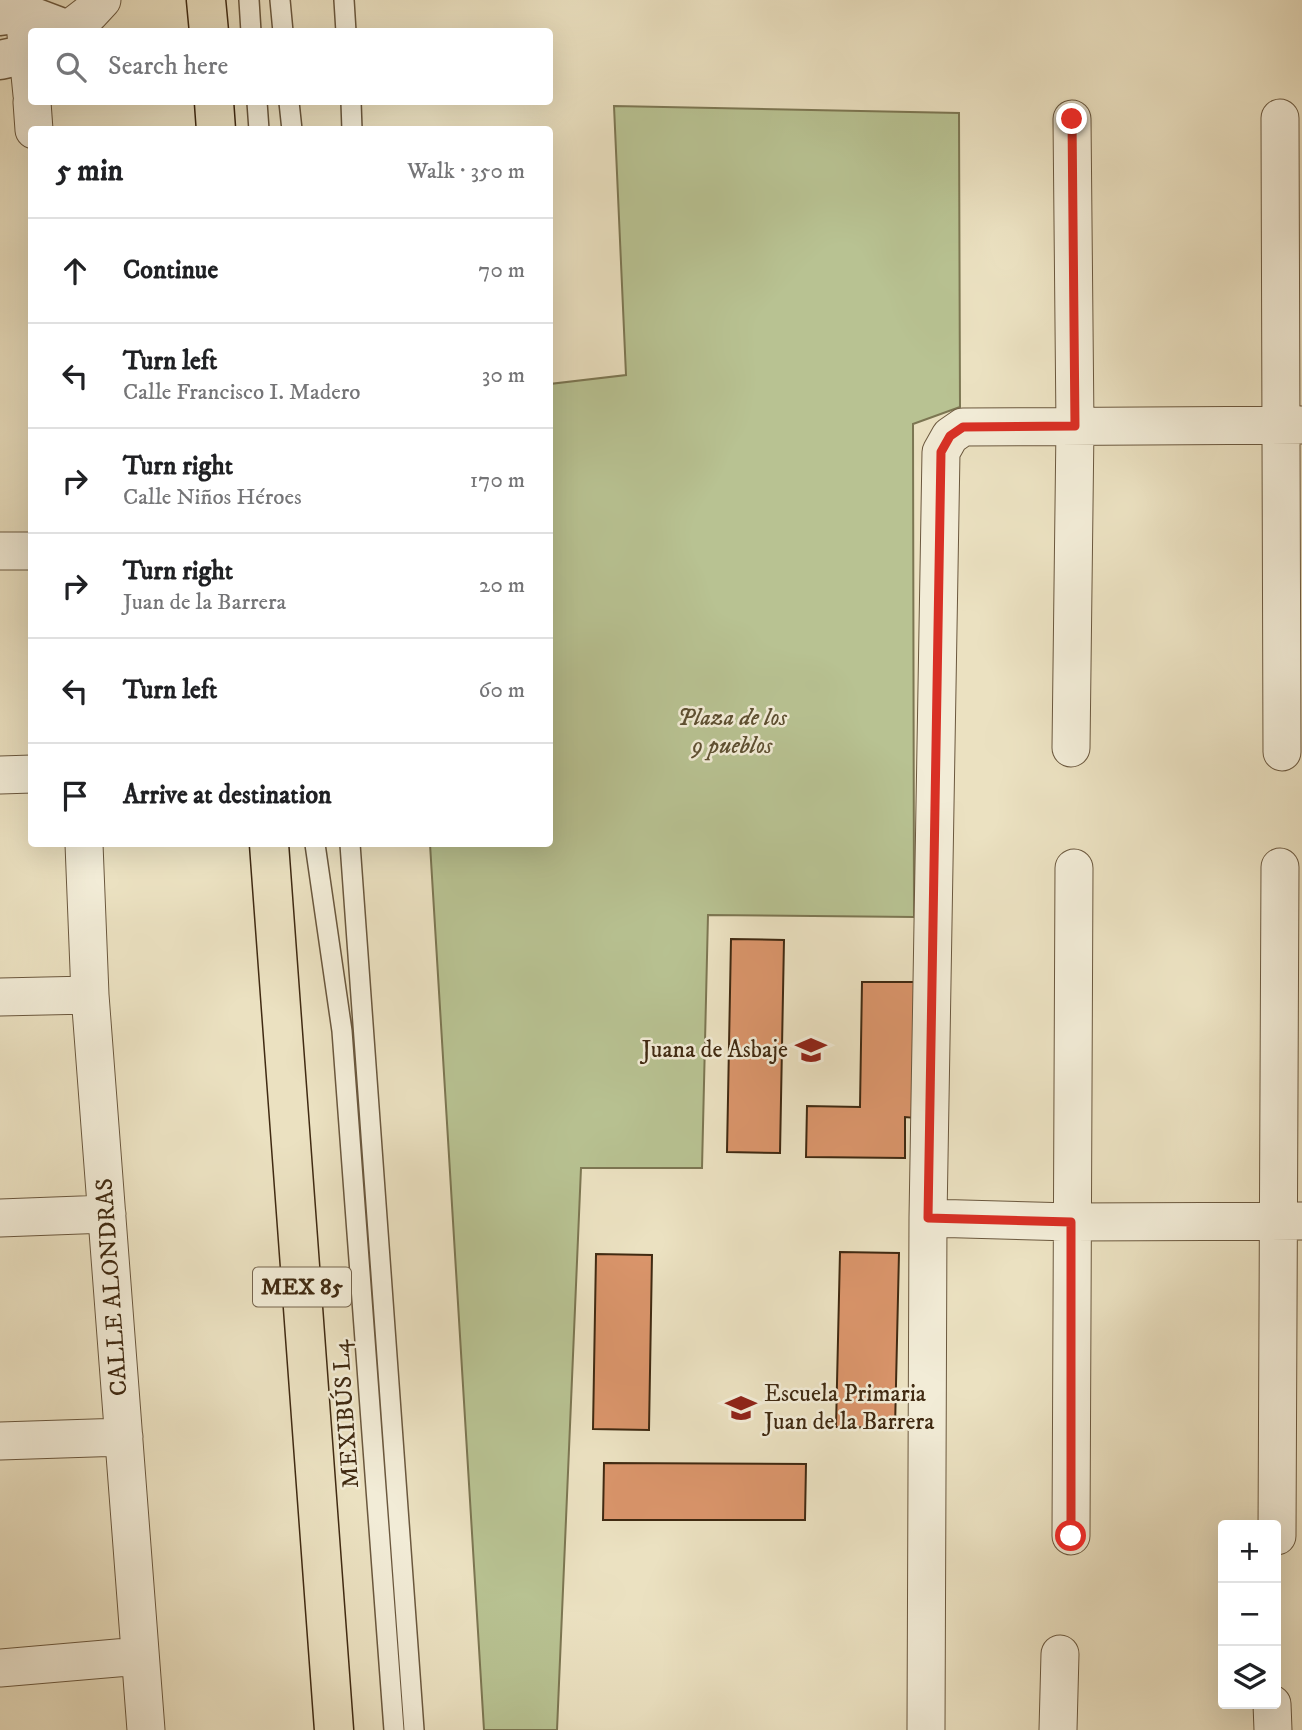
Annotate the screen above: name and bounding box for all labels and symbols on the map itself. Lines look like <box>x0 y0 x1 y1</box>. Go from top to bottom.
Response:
route end <box>1056 103 1087 134</box>
park label: Plaza de los 9 pueblos <box>677 703 787 761</box>
school or university icon: Juana de Asbaje <box>794 1033 828 1067</box>
place label: Juana de Asbaje <box>640 1035 788 1065</box>
street label: CALLE ALONDRAS <box>89 1177 135 1397</box>
road number: MEX 85 <box>253 1268 351 1306</box>
street label: MEXIBÚS L4 <box>325 1338 366 1489</box>
place label: Escuela Primaria Juan de la Barrera <box>762 1379 935 1437</box>
school or university icon: Escuela Primaria Juan de la Barrera <box>724 1391 758 1425</box>
route start <box>1055 1520 1086 1551</box>

